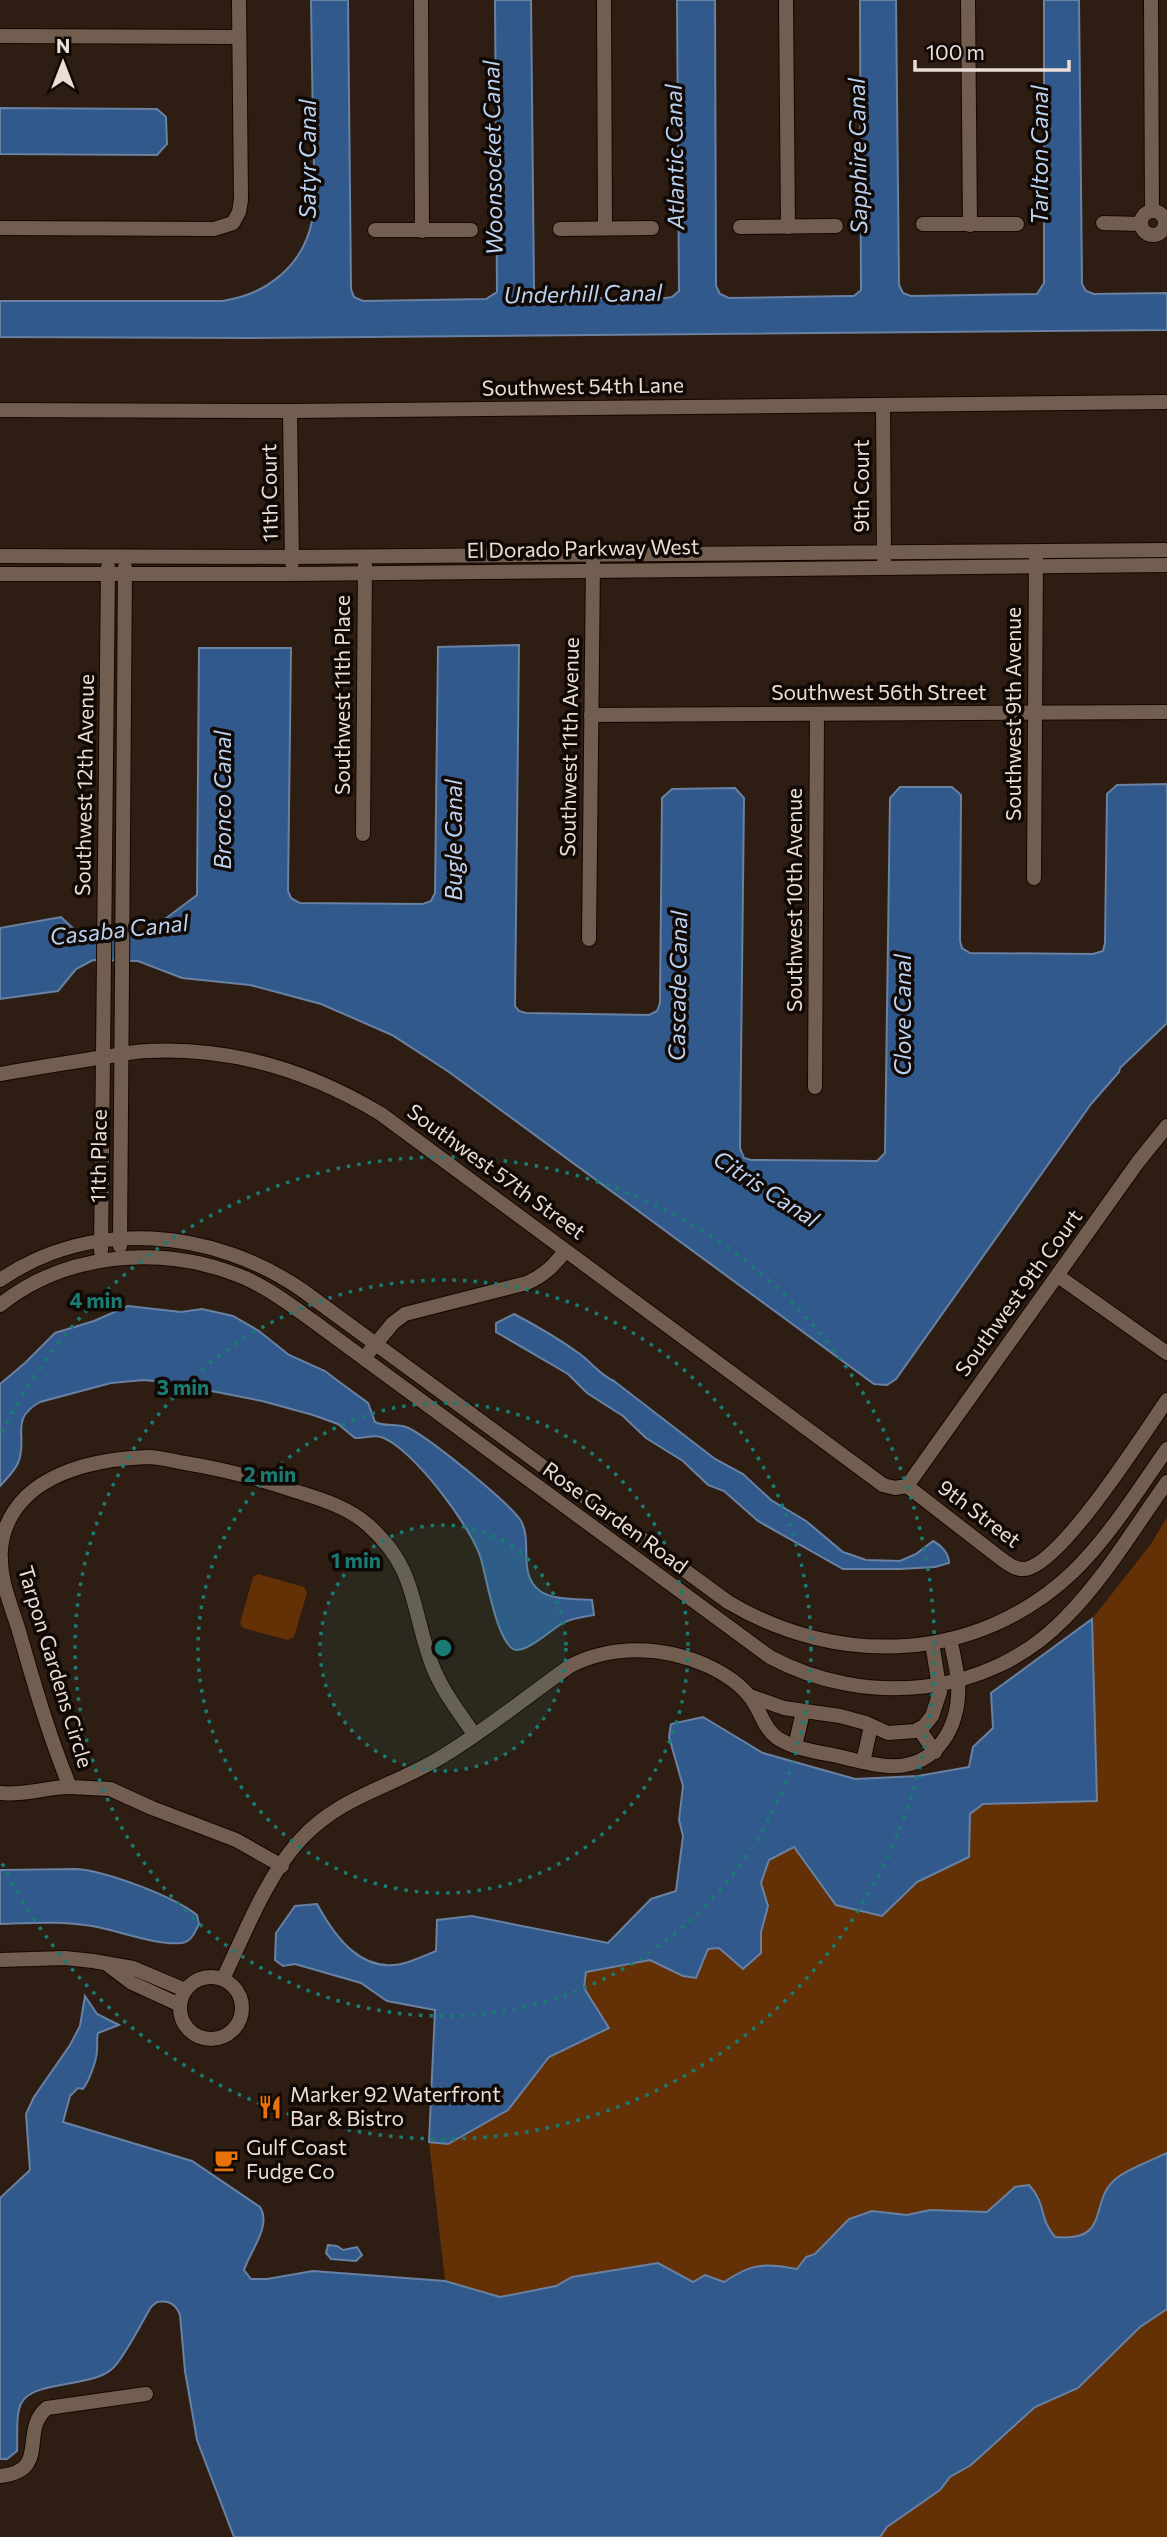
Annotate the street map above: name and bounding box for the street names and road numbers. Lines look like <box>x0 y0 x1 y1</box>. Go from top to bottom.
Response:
street label: Southwest 54th Lane <box>482 371 684 400</box>
street label: 9th Court <box>848 439 873 533</box>
street label: 11th Court <box>255 444 282 542</box>
street label: El Dorado Parkway West <box>466 533 700 562</box>
street label: Southwest 11th Place <box>329 595 354 795</box>
street label: Southwest 9th Avenue <box>1000 607 1025 821</box>
street label: Southwest 11th Avenue <box>554 637 583 857</box>
street label: Southwest 12th Avenue <box>69 674 98 896</box>
street label: Southwest 56th Street <box>771 679 987 704</box>
street label: Southwest 10th Avenue <box>781 788 806 1012</box>
street label: Southwest 57th Street <box>403 1098 591 1244</box>
street label: 11th Place <box>84 1109 111 1203</box>
street label: Southwest 9th Court <box>949 1204 1087 1380</box>
street label: Rose Garden Road <box>539 1456 693 1578</box>
street label: 9th Street <box>934 1474 1026 1552</box>
street label: Tarpon Gardens Circle <box>14 1563 99 1771</box>

